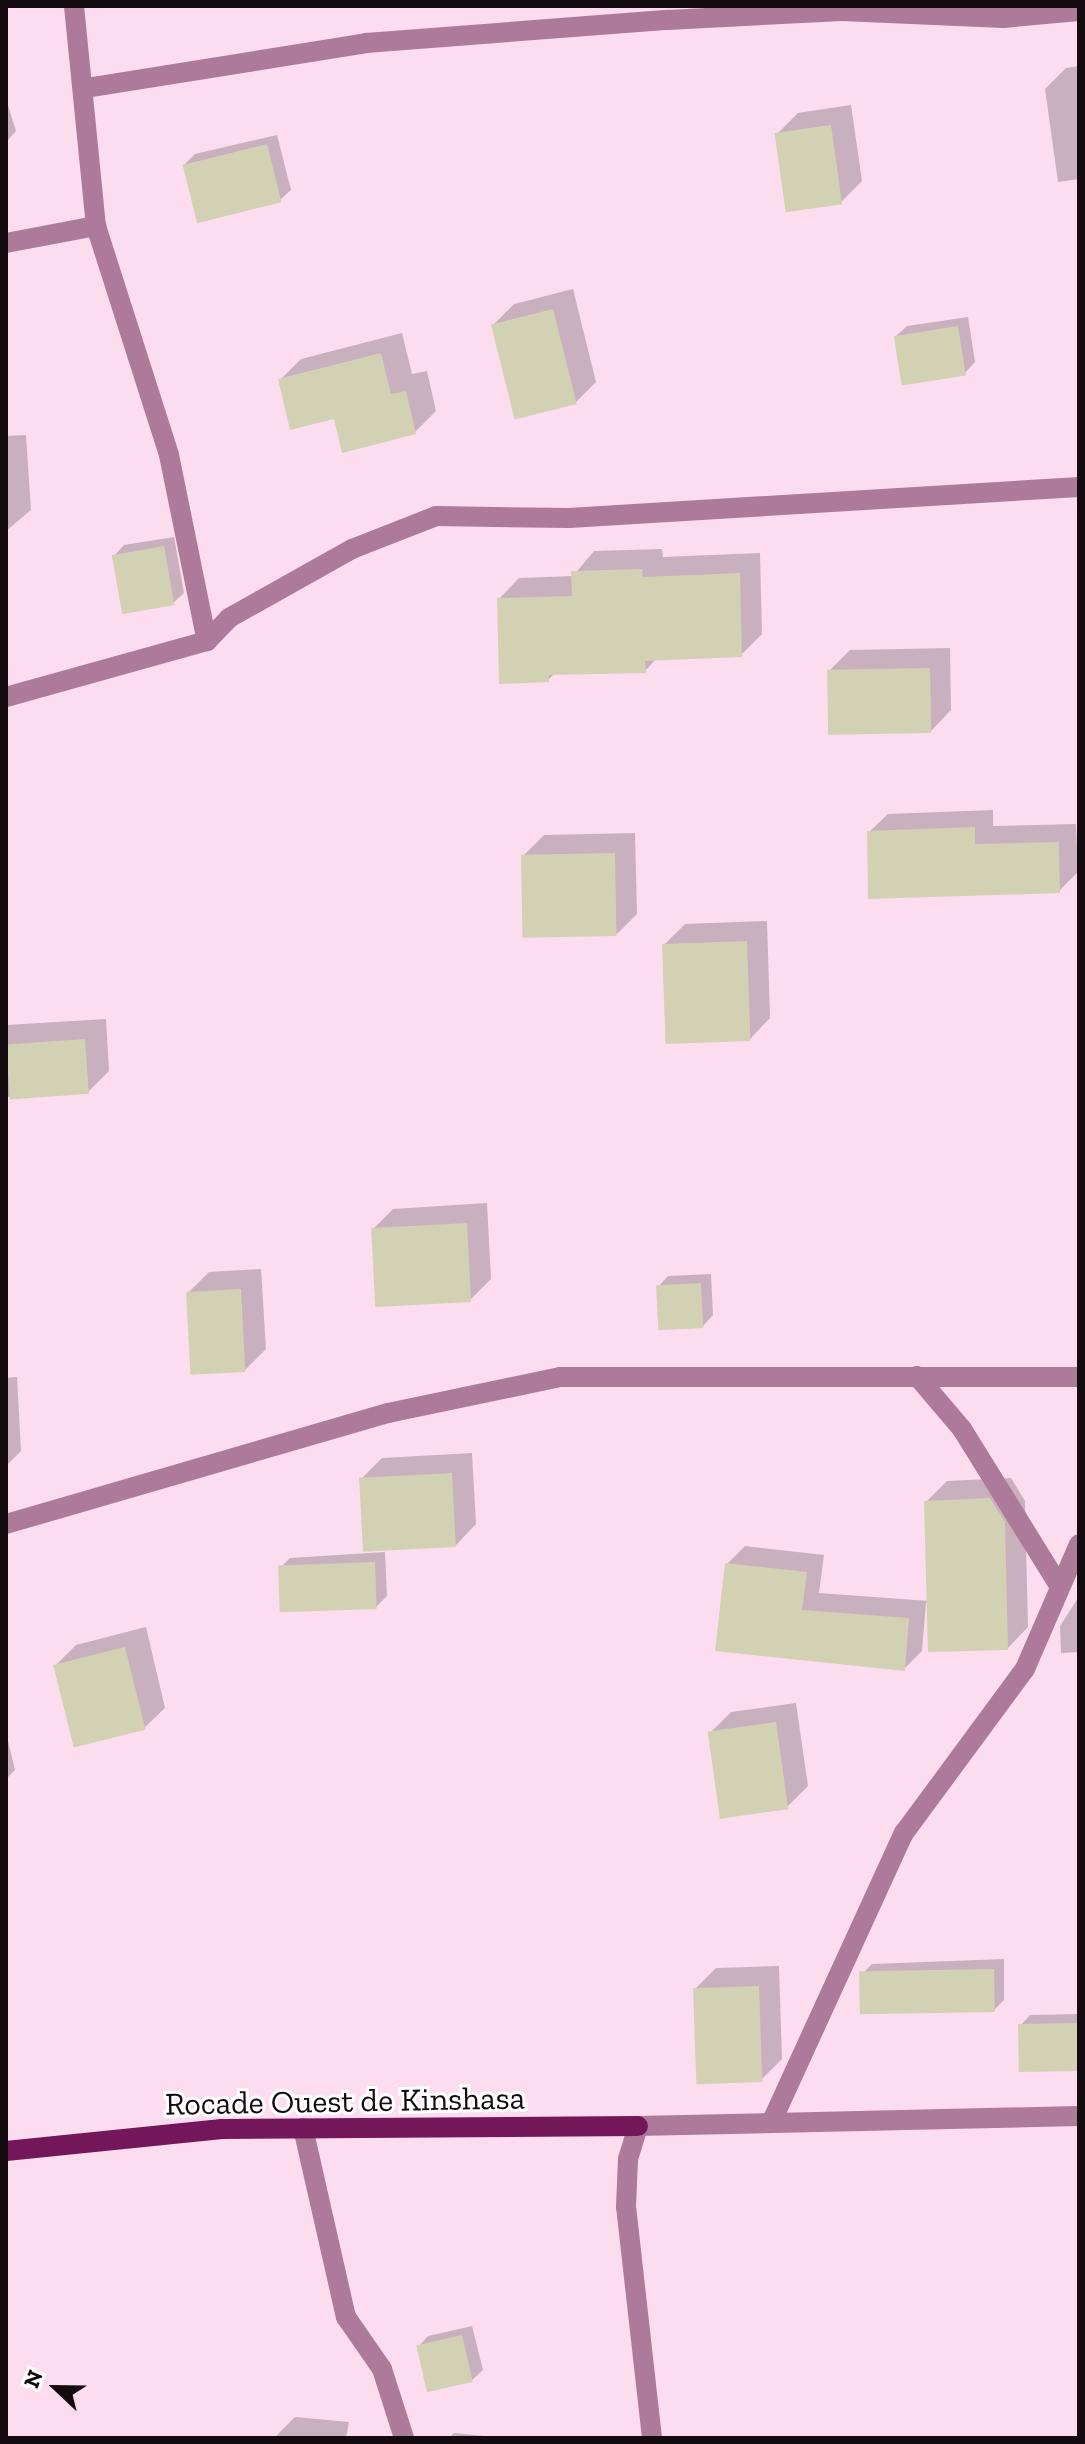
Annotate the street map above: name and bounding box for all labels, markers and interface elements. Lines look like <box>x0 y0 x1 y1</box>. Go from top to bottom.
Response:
street label: Rocade Ouest de Kinshasa <box>165 2079 525 2123</box>
north arrow <box>16 2348 96 2428</box>
text: N <box>18 2366 49 2392</box>

